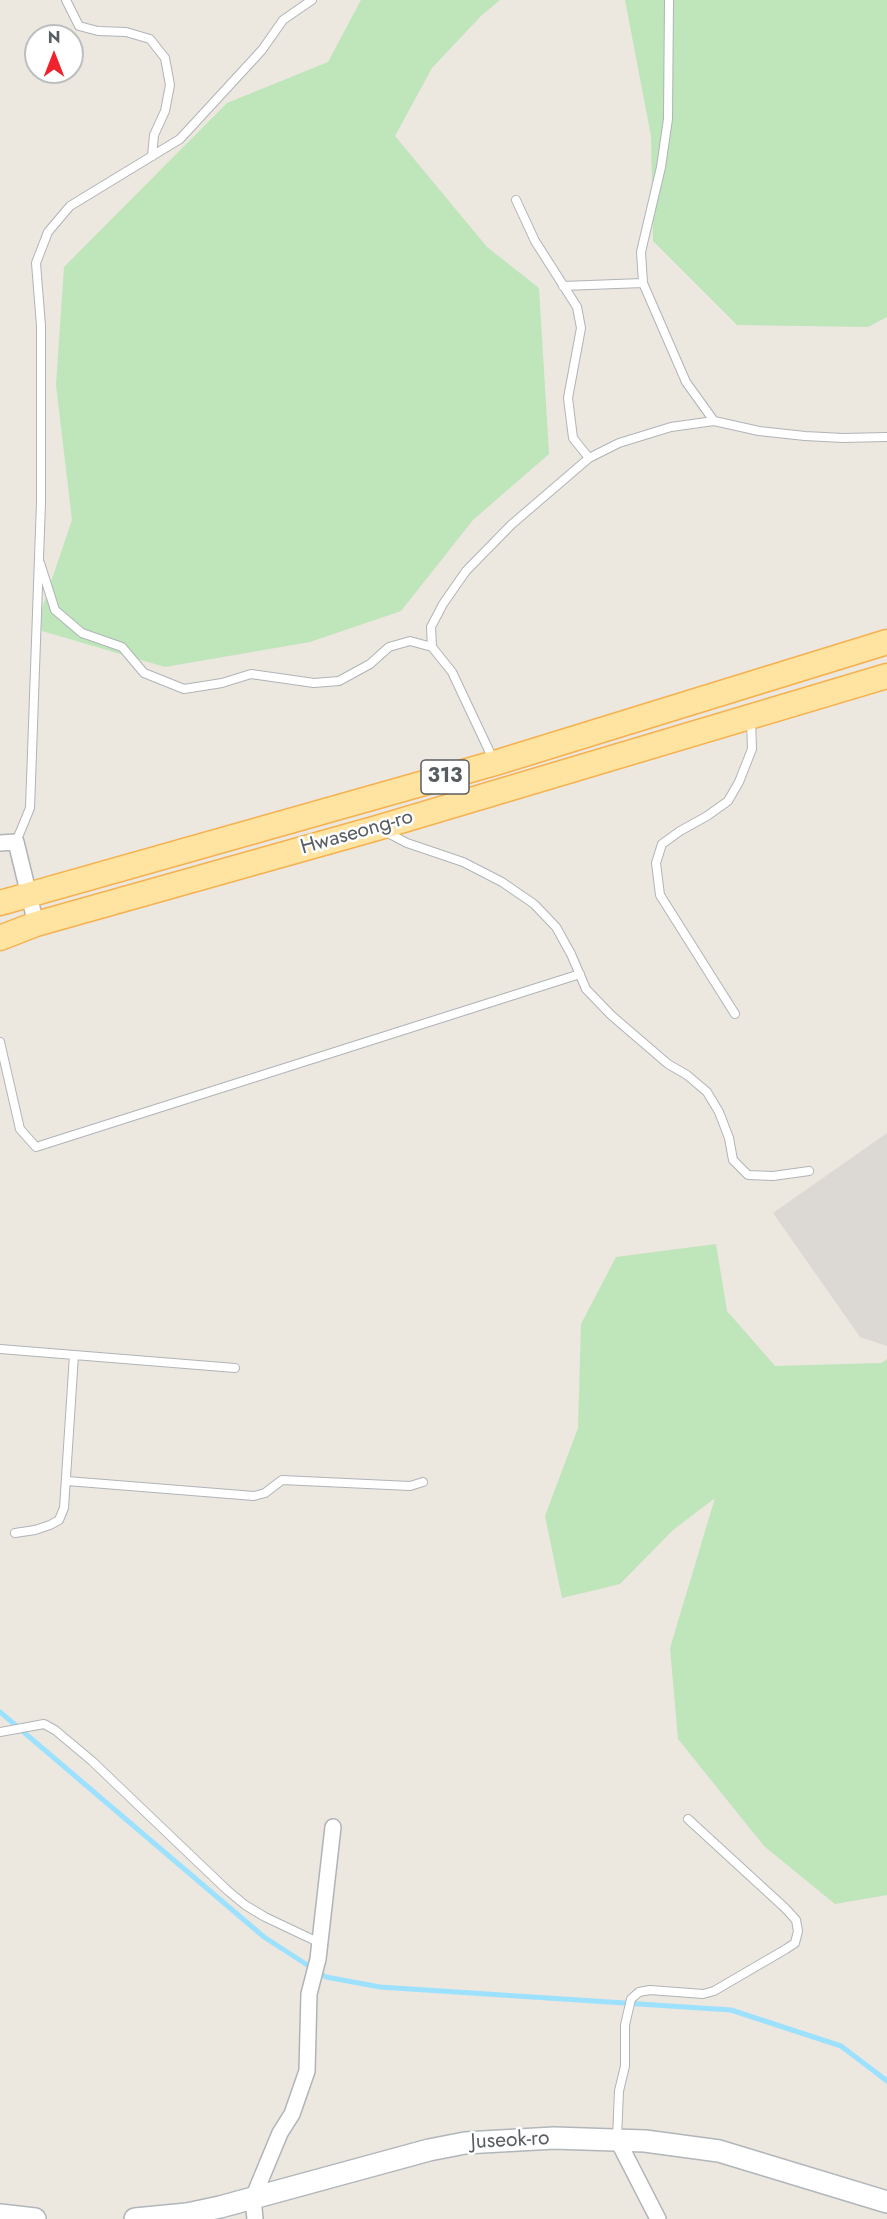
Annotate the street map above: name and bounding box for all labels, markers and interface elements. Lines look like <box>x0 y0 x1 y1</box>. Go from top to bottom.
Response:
north arrow <box>24 24 84 84</box>
text: N <box>48 26 60 49</box>
road number: 313 <box>421 760 469 794</box>
street label: Hwaseong-ro <box>298 805 416 861</box>
street label: Juseok-ro <box>470 2126 550 2156</box>

